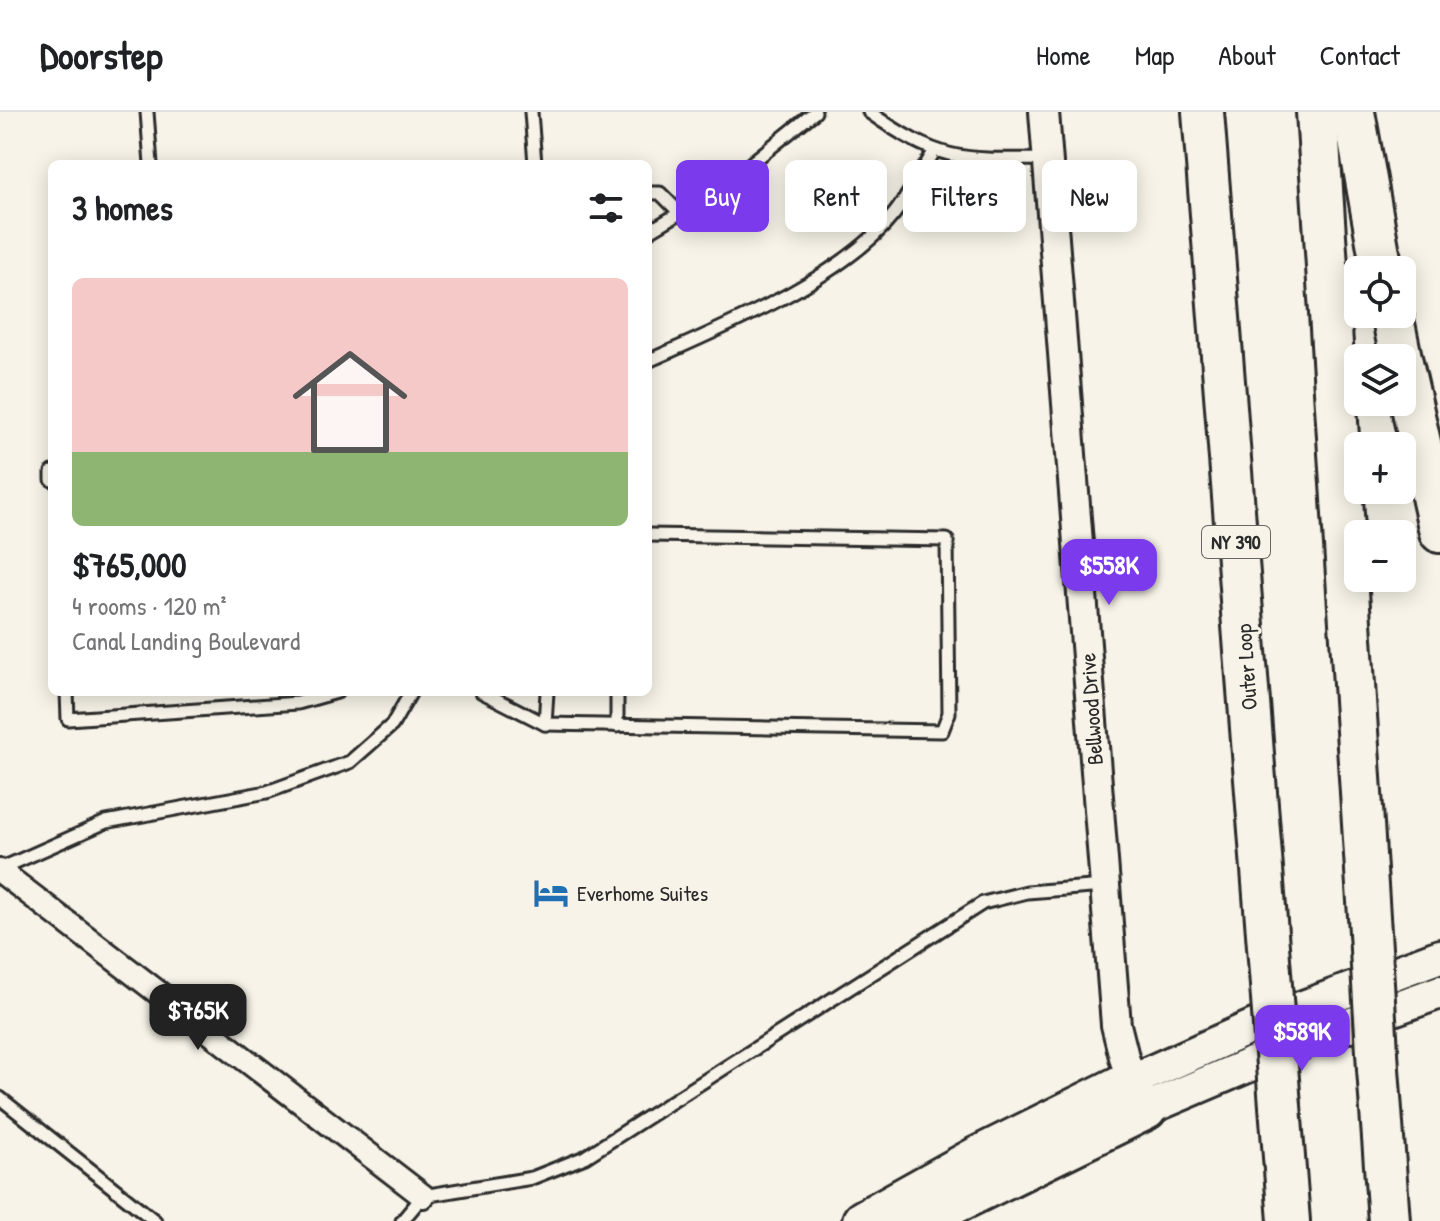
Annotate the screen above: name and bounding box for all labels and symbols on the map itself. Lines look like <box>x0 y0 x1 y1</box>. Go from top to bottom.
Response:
road number: NY 390 <box>1202 526 1270 558</box>
pin: $558K <box>1053 539 1165 607</box>
street label: Outer Loop <box>1228 622 1264 711</box>
street label: Bellwood Drive <box>1072 652 1110 766</box>
hotel icon: Everhome Suites <box>532 874 570 912</box>
place label: Everhome Suites <box>577 878 708 908</box>
pin: $765K <box>142 984 254 1052</box>
pin: $589K <box>1246 1005 1358 1073</box>

